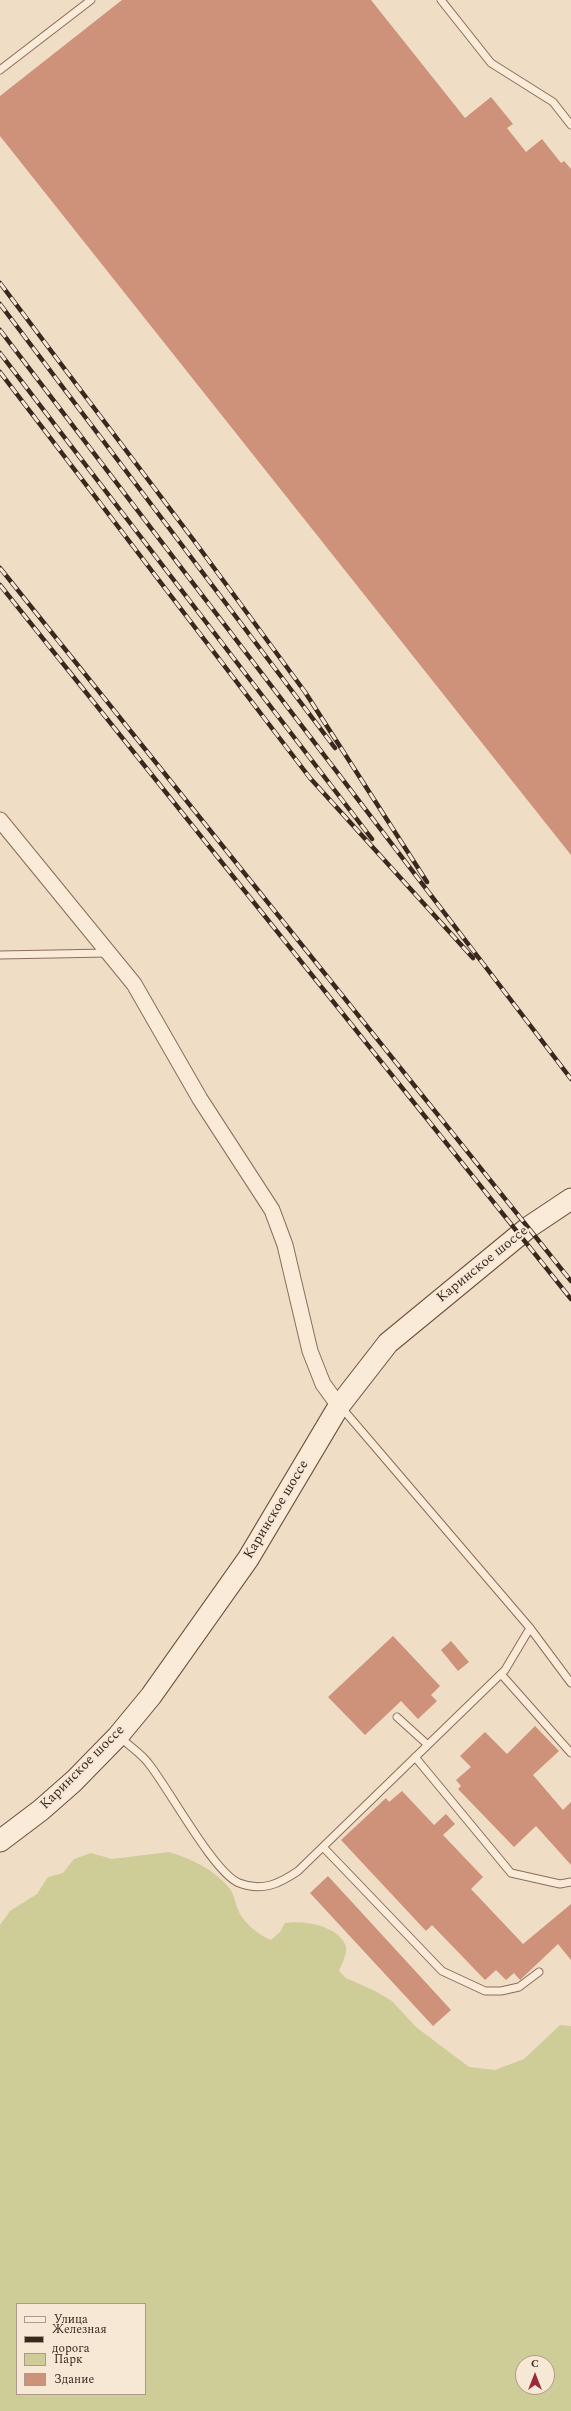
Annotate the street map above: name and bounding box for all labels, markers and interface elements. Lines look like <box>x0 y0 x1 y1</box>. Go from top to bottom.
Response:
street label: Каринское шоссе <box>434 1223 532 1307</box>
street label: Каринское шоссе <box>241 1457 313 1563</box>
street label: Каринское шоссе <box>37 1722 129 1814</box>
legend <box>16 2303 146 2395</box>
text: Улица <box>54 2310 88 2329</box>
text: Железная дорога <box>52 2320 107 2358</box>
text: Парк <box>54 2350 83 2369</box>
north arrow <box>515 2355 555 2395</box>
text: С <box>531 2355 539 2372</box>
text: Здание <box>54 2370 94 2389</box>

